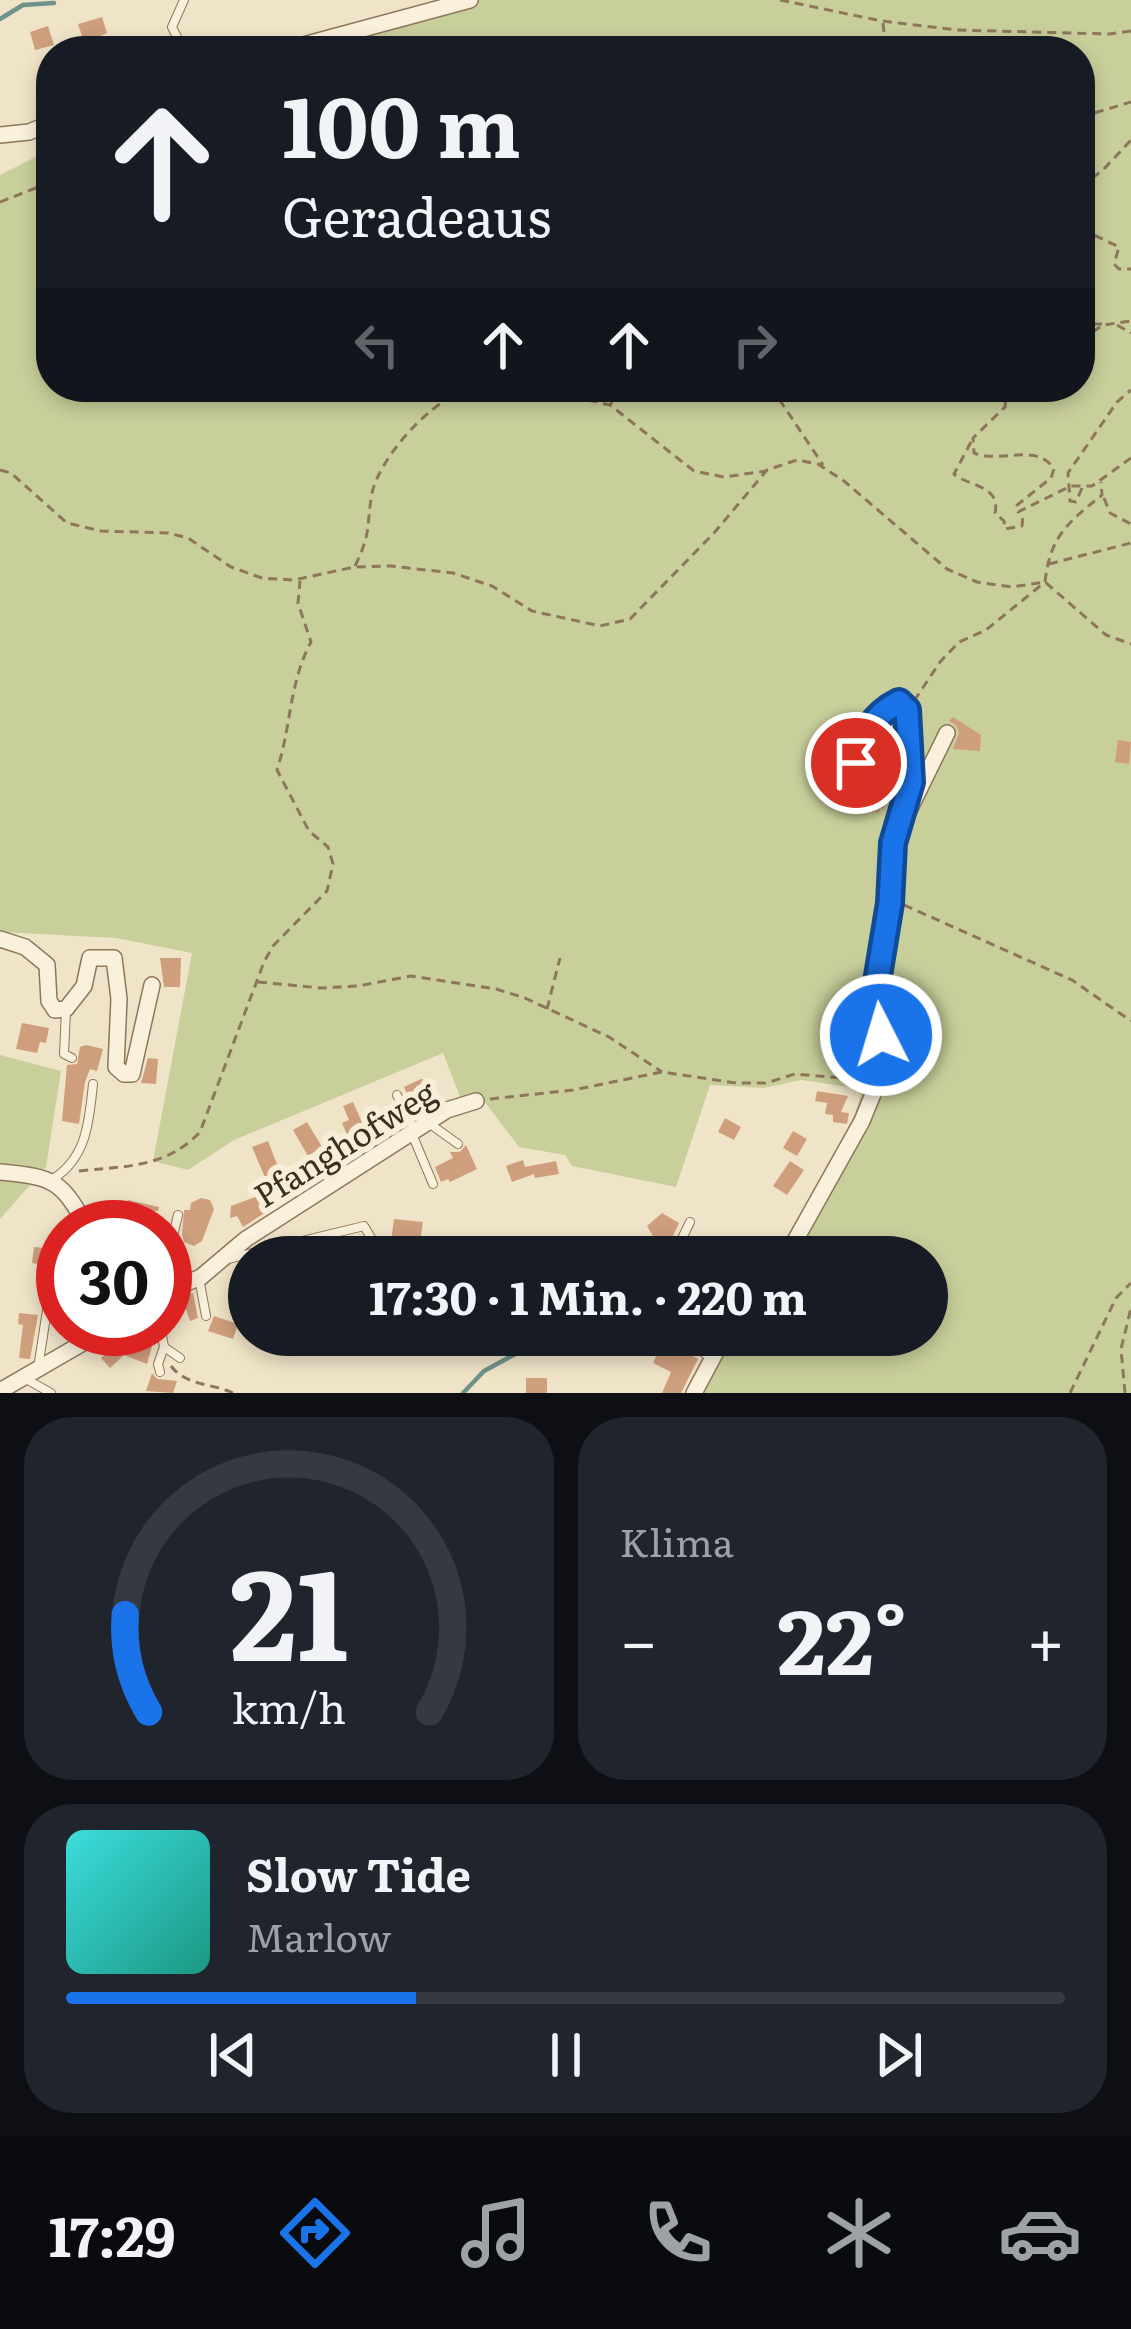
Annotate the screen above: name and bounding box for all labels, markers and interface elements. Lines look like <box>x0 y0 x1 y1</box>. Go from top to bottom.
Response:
text: 100 m <box>282 59 521 184</box>
icon: ahead <box>84 84 240 240</box>
text: Geradeaus <box>282 173 551 254</box>
icon: left <box>344 312 410 378</box>
icon: ahead <box>470 312 536 378</box>
icon: ahead <box>596 312 662 378</box>
icon: right <box>722 312 788 378</box>
pin <box>805 712 907 814</box>
icon: arrive <box>823 730 889 796</box>
position arrow <box>818 972 944 1098</box>
street label: Pfanghofweg <box>243 1066 445 1218</box>
speed limit sign: 30 <box>36 1200 192 1356</box>
text: 17:30 · 1 Min. · 220 m <box>369 1262 807 1329</box>
text: Klima <box>620 1511 734 1569</box>
text: 21 <box>229 1514 348 1699</box>
text: 22° <box>777 1569 907 1703</box>
text: − <box>620 1588 658 1686</box>
text: + <box>1027 1588 1065 1686</box>
text: km/h <box>232 1673 346 1736</box>
text: Slow Tide <box>246 1839 471 1906</box>
text: Marlow <box>246 1906 391 1964</box>
icon: previous <box>200 2022 266 2088</box>
icon: pause <box>533 2022 599 2088</box>
icon: next <box>866 2022 932 2088</box>
icon: directions <box>273 2191 357 2275</box>
icon: music <box>454 2191 538 2275</box>
icon: phone <box>636 2191 720 2275</box>
icon: climate <box>817 2191 901 2275</box>
icon: car <box>998 2191 1082 2275</box>
text: 17:29 <box>49 2193 176 2274</box>

